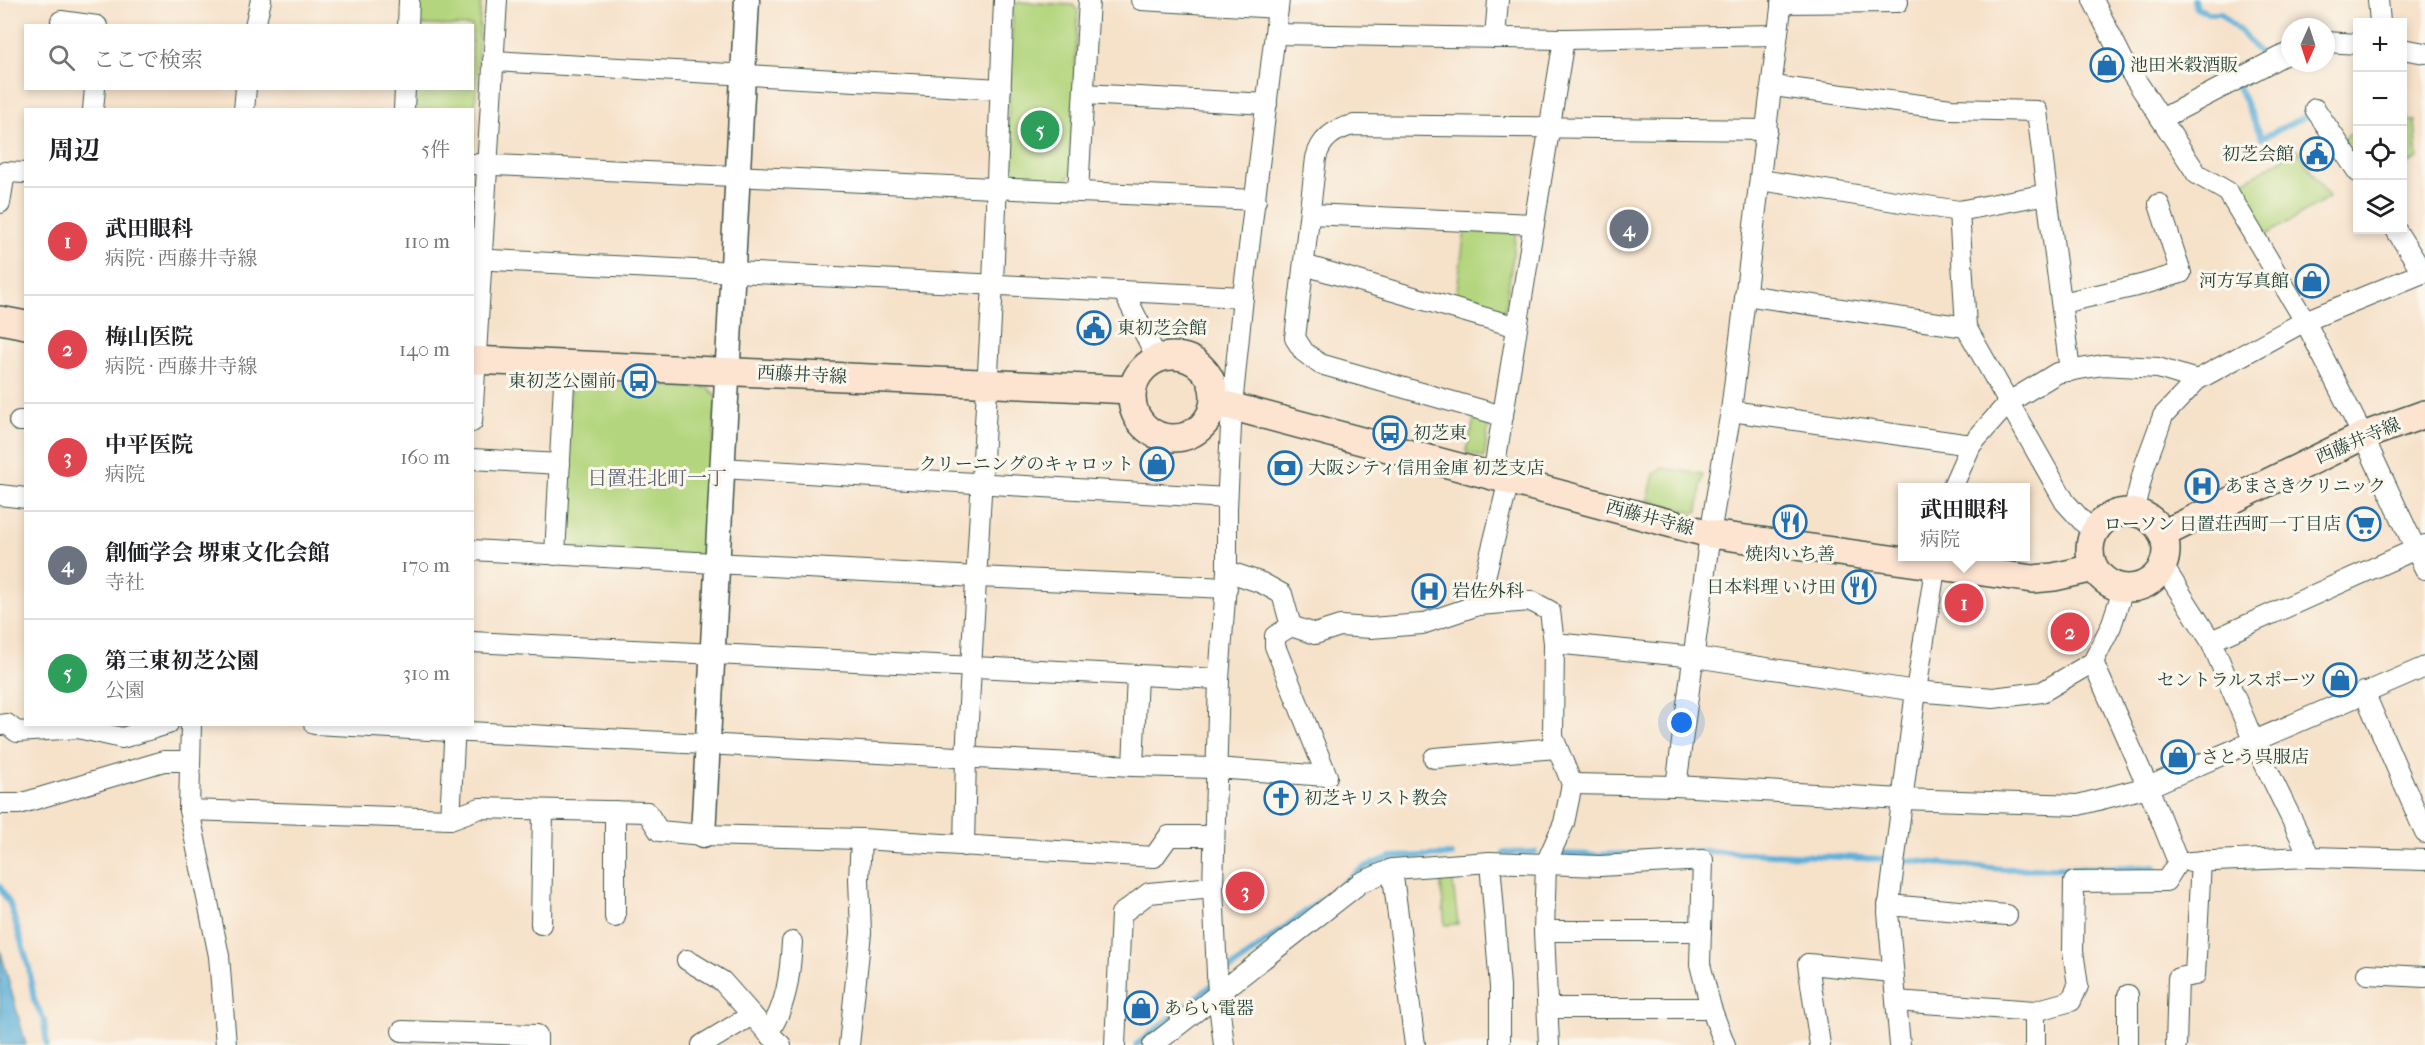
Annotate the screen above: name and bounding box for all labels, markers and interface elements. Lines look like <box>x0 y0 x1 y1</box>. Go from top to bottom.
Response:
north arrow <box>2281 18 2335 72</box>
map controls <box>2353 18 2407 234</box>
button: + <box>2353 18 2407 72</box>
search box <box>24 24 474 90</box>
icon: search <box>45 41 78 74</box>
text: ここで検索 <box>93 47 203 73</box>
shop icon: 池田米穀酒販 <box>2089 47 2125 83</box>
place label: 池田米穀酒販 <box>2130 55 2238 76</box>
button: − <box>2353 72 2407 126</box>
pin: 5 <box>1020 108 1060 152</box>
button: locate <box>2353 126 2407 180</box>
text: 周辺 <box>48 135 100 166</box>
public building icon: 初芝会館 <box>2299 136 2335 172</box>
text: 5件 <box>421 138 450 161</box>
place label: 初芝会館 <box>2222 144 2294 165</box>
button: layers <box>2353 180 2407 234</box>
pin: 4 <box>1610 206 1648 252</box>
text: 武田眼科 <box>105 216 193 242</box>
text: 1 <box>64 230 71 253</box>
text: 110 m <box>404 230 450 253</box>
text: 病院 · 西藤井寺線 <box>105 247 258 270</box>
shop icon: 河方写真館 <box>2294 263 2330 299</box>
place label: 河方写真館 <box>2199 271 2289 292</box>
public building icon: 東初芝会館 <box>1076 310 1112 346</box>
place label: 東初芝会館 <box>1117 318 1207 339</box>
text: 梅山医院 <box>105 324 193 350</box>
text: 2 <box>62 338 73 361</box>
text: 140 m <box>399 338 450 361</box>
text: 病院 · 西藤井寺線 <box>105 355 258 378</box>
street label: 西藤井寺線 <box>757 362 847 388</box>
bus stop icon: 東初芝公園前 <box>621 363 657 399</box>
place label: 東初芝公園前 <box>508 371 616 392</box>
street label: 西藤井寺線 <box>2312 414 2404 468</box>
bus stop icon: 初芝東 <box>1372 415 1408 451</box>
place label: 初芝東 <box>1413 423 1467 444</box>
text: 中平医院 <box>105 432 193 458</box>
text: 3 <box>63 446 72 469</box>
text: 160 m <box>400 446 450 469</box>
shop icon: クリーニングのキャロット <box>1139 446 1175 482</box>
bank icon: 大阪シティ信用金庫 初芝支店 <box>1267 450 1303 486</box>
place label: クリーニングのキャロット <box>919 454 1134 475</box>
place label: 大阪シティ信用金庫 初芝支店 <box>1308 458 1544 479</box>
text: 病院 <box>105 463 145 486</box>
district label: 日置荘北町一丁 <box>587 467 727 490</box>
hospital icon: あまさきクリニック <box>2184 468 2220 504</box>
place label: あまさきクリニック <box>2225 476 2386 497</box>
popup <box>1898 483 2030 561</box>
street label: 西藤井寺線 <box>1604 496 1696 540</box>
text: 武田眼科 <box>1920 497 2008 523</box>
restaurant icon: 焼肉いち善 <box>1772 504 1808 540</box>
supermarket icon: ローソン 日置荘西町一丁目店 <box>2346 506 2382 542</box>
place label: ローソン 日置荘西町一丁目店 <box>2104 514 2341 535</box>
text: 病院 <box>1920 528 1960 551</box>
text: 創価学会 堺東文化会館 <box>105 540 330 566</box>
place label: 焼肉いち善 <box>1745 544 1835 565</box>
text: 4 <box>62 554 73 577</box>
text: 170 m <box>401 554 450 577</box>
restaurant icon: 日本料理 いけ田 <box>1841 569 1877 605</box>
text: 寺社 <box>105 571 145 594</box>
hospital icon: 岩佐外科 <box>1411 573 1447 609</box>
place label: 日本料理 いけ田 <box>1706 577 1836 598</box>
pin: 1 <box>1944 580 1984 626</box>
place label: 岩佐外科 <box>1452 581 1524 602</box>
pin: 2 <box>2050 610 2090 654</box>
text: 第三東初芝公園 <box>105 648 259 674</box>
text: 5 <box>63 662 72 685</box>
text: 310 m <box>403 662 450 685</box>
shop icon: セントラルスポーツ <box>2322 662 2358 698</box>
place label: セントラルスポーツ <box>2157 670 2317 691</box>
text: 公園 <box>105 679 145 702</box>
your location <box>1667 708 1696 737</box>
shop icon: さとう呉服店 <box>2160 739 2196 775</box>
place label: さとう呉服店 <box>2201 747 2309 768</box>
church icon: 初芝キリスト教会 <box>1263 780 1299 816</box>
place label: 初芝キリスト教会 <box>1304 788 1448 809</box>
pin: 3 <box>1226 868 1264 914</box>
shop icon: あらい電器 <box>1123 990 1159 1026</box>
place label: あらい電器 <box>1164 998 1254 1019</box>

